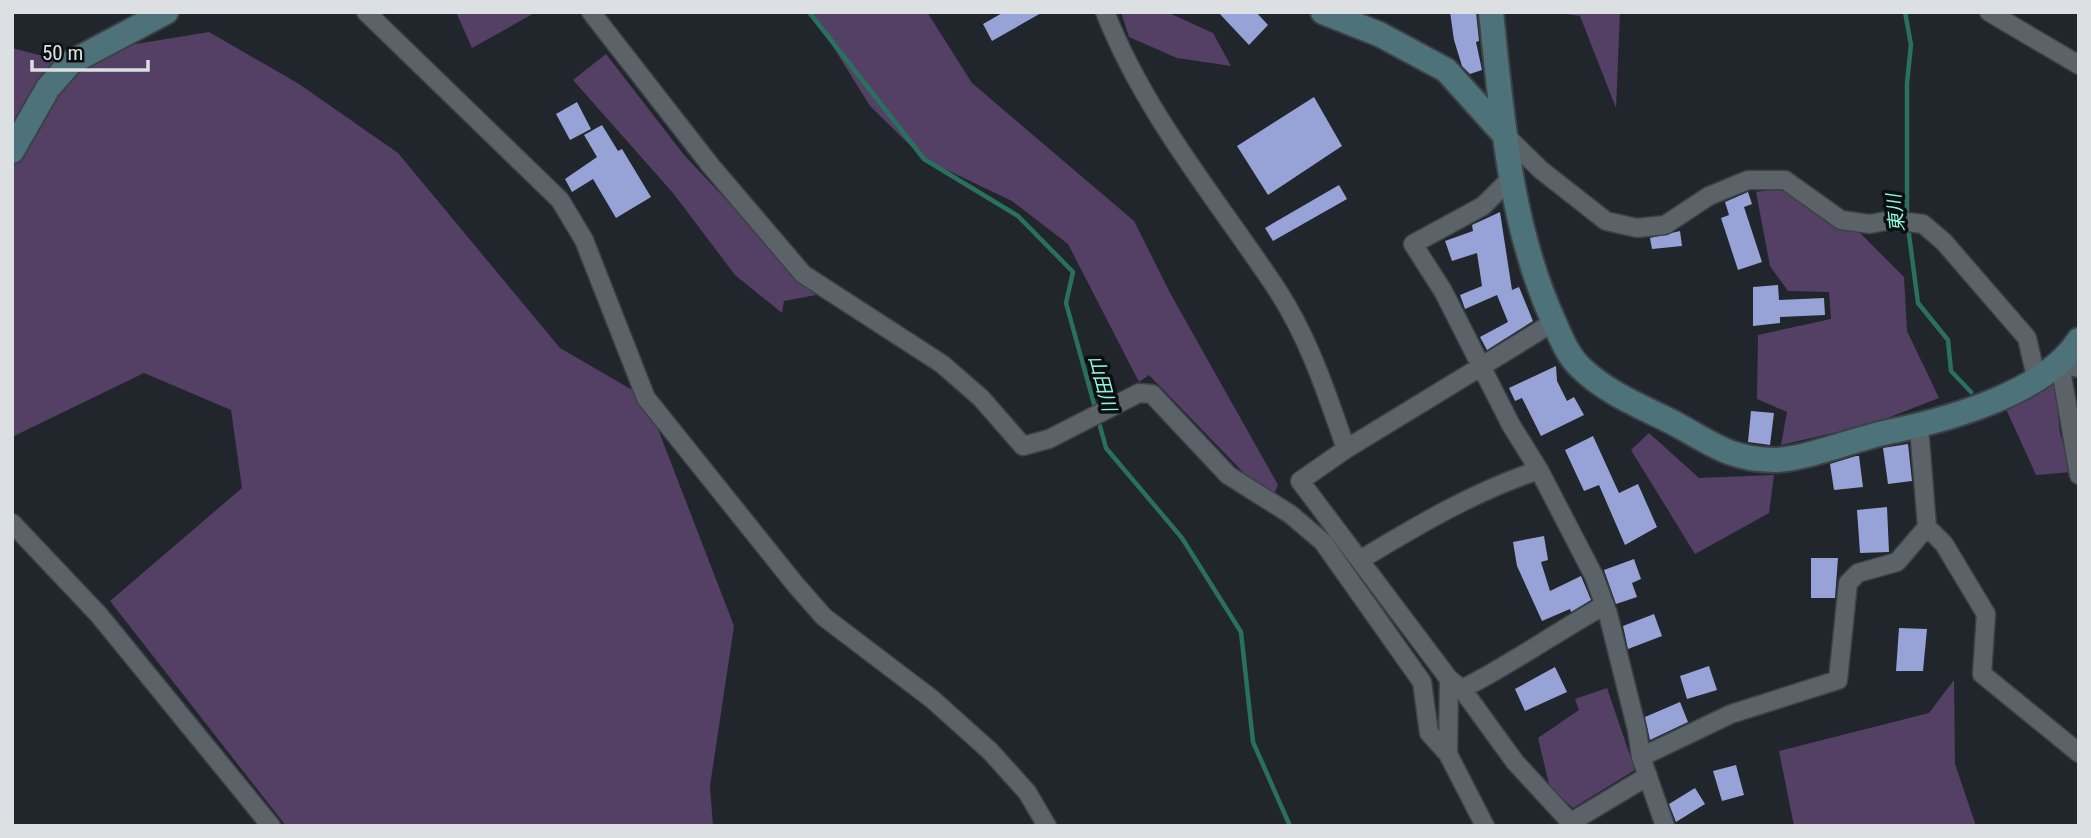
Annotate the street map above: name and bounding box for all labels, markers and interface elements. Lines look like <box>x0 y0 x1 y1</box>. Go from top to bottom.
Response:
scale bar <box>32 28 147 72</box>
text: 50 m <box>42 41 83 65</box>
water label: 東川 <box>1882 191 1909 233</box>
water label: 山田川 <box>1084 353 1122 416</box>

